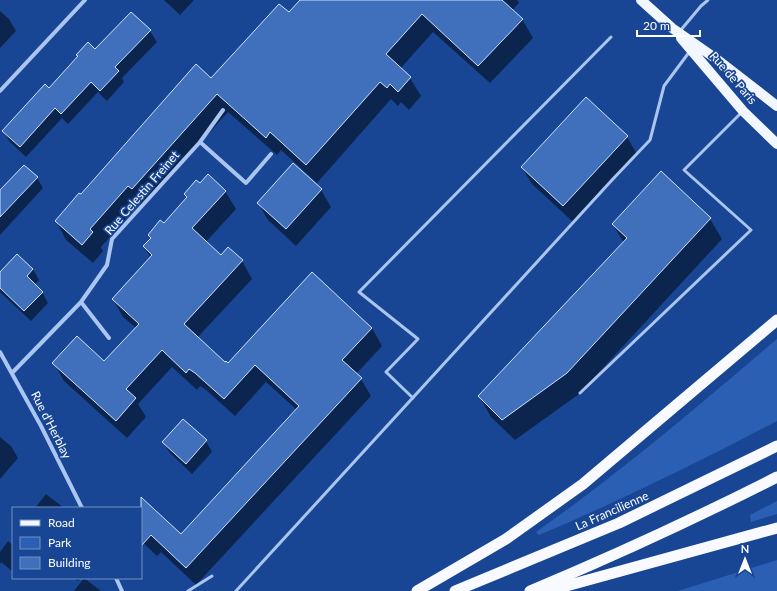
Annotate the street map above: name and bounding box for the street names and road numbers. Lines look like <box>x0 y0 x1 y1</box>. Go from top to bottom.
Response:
street label: Rue de Paris <box>706 48 760 107</box>
street label: Rue Celestin Freinet <box>101 147 183 238</box>
street label: Rue d'Herblay <box>28 388 75 462</box>
street label: La Francilienne <box>573 488 651 533</box>

